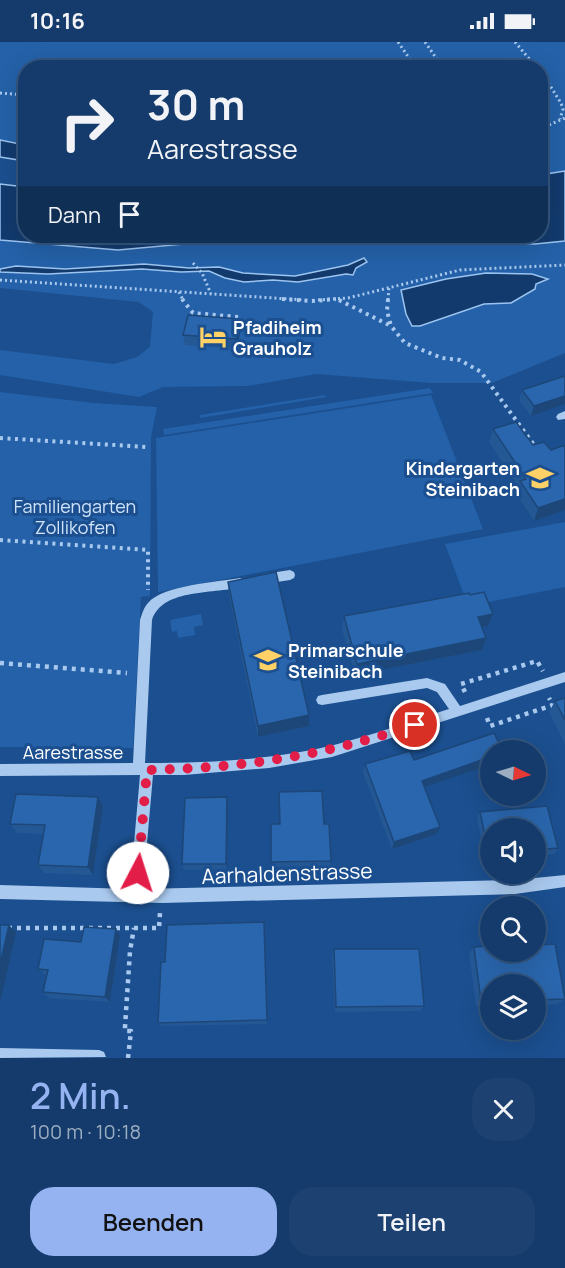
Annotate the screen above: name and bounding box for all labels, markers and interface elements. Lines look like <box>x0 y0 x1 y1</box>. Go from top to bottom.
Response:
text: 10:16 <box>30 6 85 36</box>
text: 30 m <box>147 75 245 133</box>
icon: right <box>48 84 126 162</box>
text: Aarestrasse <box>147 130 298 167</box>
icon: arrive <box>113 198 146 231</box>
text: Dann <box>48 200 101 230</box>
place label: Pfadiheim Grauholz <box>233 315 322 360</box>
hotel icon: Pfadiheim Grauholz <box>198 322 228 352</box>
place label: Kindergarten Steinibach <box>406 456 520 501</box>
school or university icon: Kindergarten Steinibach <box>525 463 555 493</box>
park label: Familiengarten Zollikofen <box>14 494 136 539</box>
place label: Primarschule Steinibach <box>288 638 404 683</box>
school or university icon: Primarschule Steinibach <box>253 645 283 675</box>
pin <box>389 699 440 750</box>
icon: arrive <box>398 708 431 741</box>
street label: Aarestrasse <box>23 740 123 764</box>
north arrow <box>480 740 546 806</box>
map controls <box>480 740 546 1040</box>
button: sound <box>480 818 546 884</box>
position arrow <box>106 841 170 905</box>
street label: Aarhaldenstrasse <box>201 856 373 890</box>
button: search <box>480 896 546 962</box>
button: layers <box>480 974 546 1040</box>
text: 2 Min. <box>30 1071 131 1120</box>
button: close <box>472 1078 535 1141</box>
text: 100 m · 10:18 <box>30 1118 141 1145</box>
button: Beenden <box>30 1187 277 1256</box>
button: Teilen <box>289 1187 535 1256</box>

